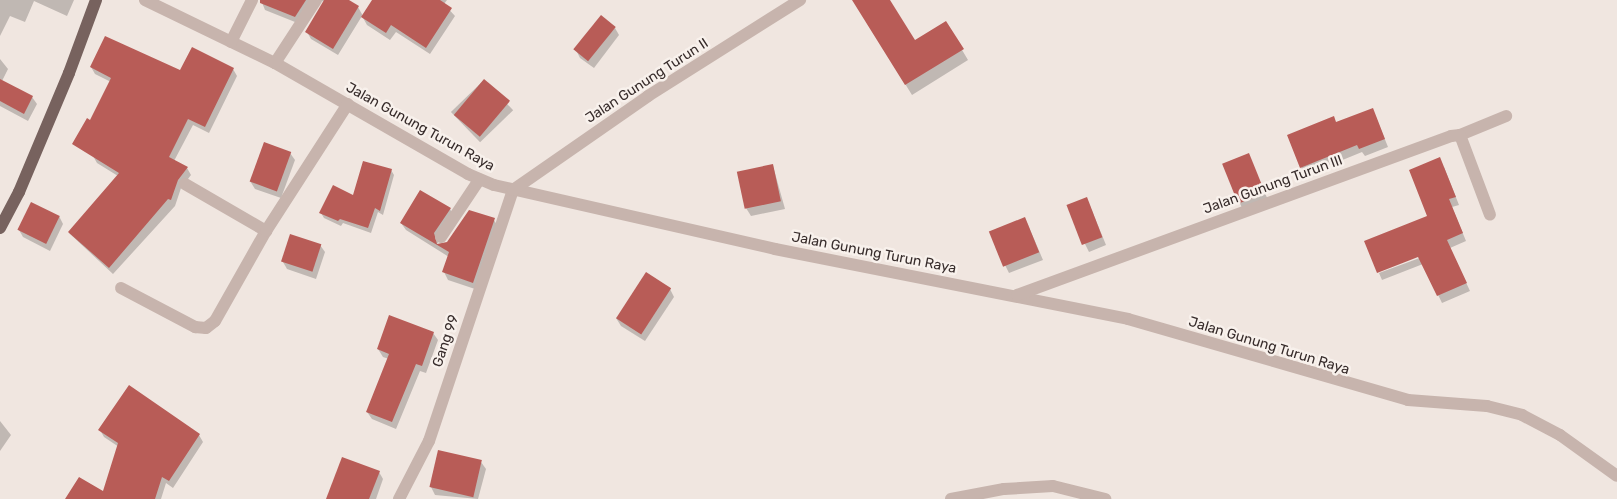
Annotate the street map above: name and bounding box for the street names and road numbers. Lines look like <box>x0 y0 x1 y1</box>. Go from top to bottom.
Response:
street label: Jalan Gunung Turun II <box>582 35 712 127</box>
street label: Jalan Gunung Turun Raya <box>343 79 497 175</box>
street label: Jalan Gunung Turun III <box>1201 152 1345 218</box>
street label: Jalan Gunung Turun Raya <box>790 229 958 277</box>
street label: Gang 99 <box>429 313 463 369</box>
street label: Jalan Gunung Turun Raya <box>1186 313 1352 379</box>

